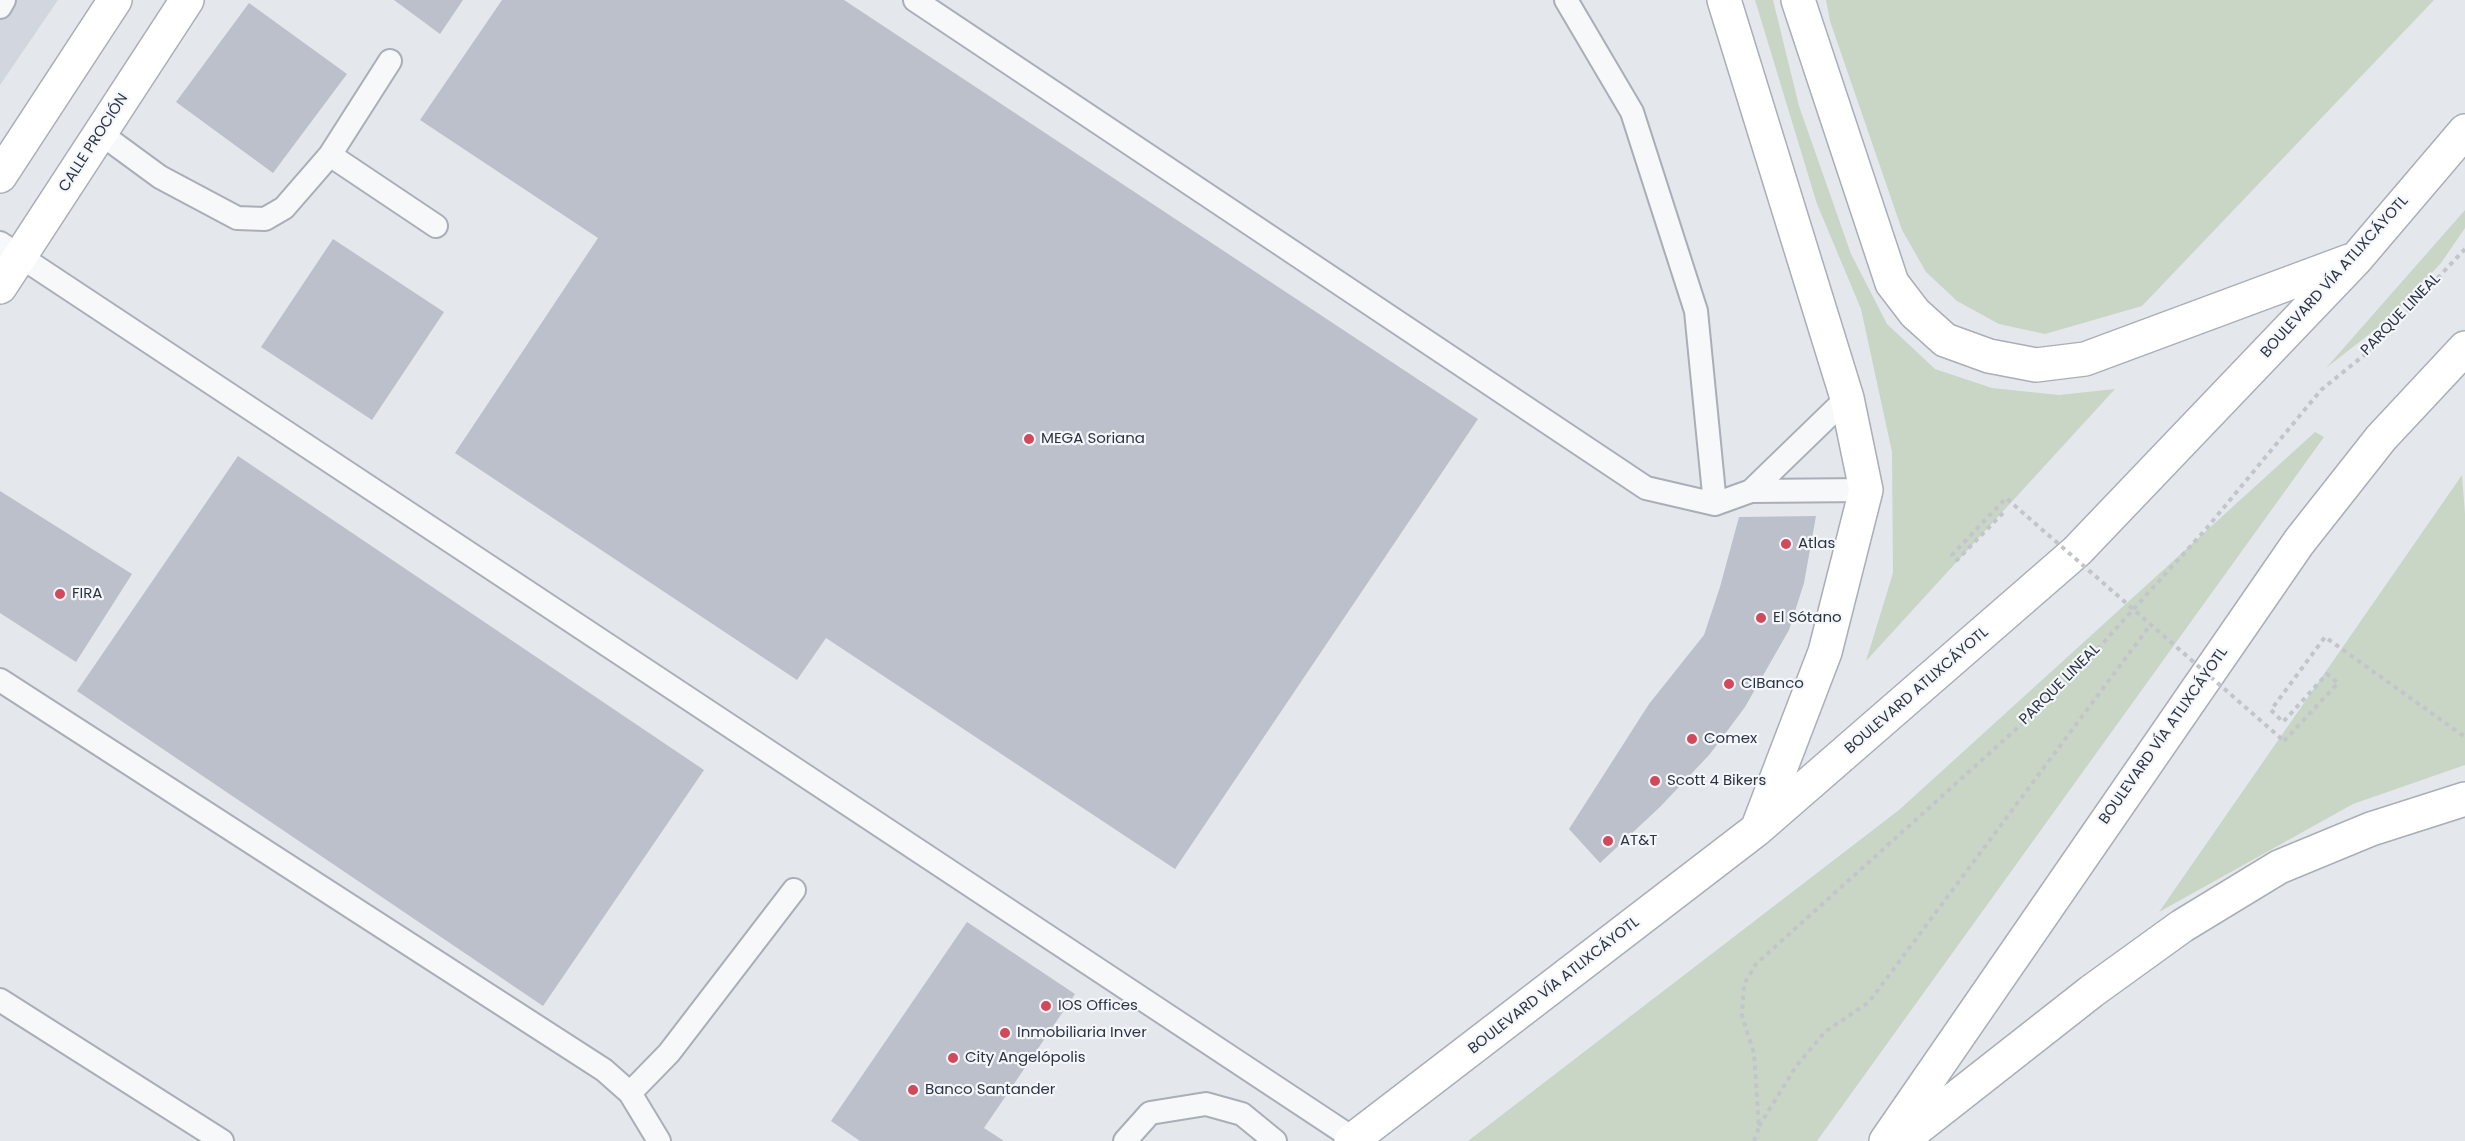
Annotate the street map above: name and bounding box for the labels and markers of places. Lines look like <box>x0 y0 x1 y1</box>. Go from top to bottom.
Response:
place label: MEGA Soriana <box>1041 430 1145 448</box>
marker: MEGA Soriana <box>1022 432 1036 446</box>
place label: Atlas <box>1798 535 1835 553</box>
marker: Atlas <box>1779 537 1793 551</box>
place label: FIRA <box>72 585 102 603</box>
marker: FIRA <box>53 587 67 601</box>
place label: El Sótano <box>1773 609 1842 627</box>
marker: El Sótano <box>1754 611 1768 625</box>
place label: CIBanco <box>1741 675 1804 693</box>
marker: CIBanco <box>1722 677 1736 691</box>
place label: Comex <box>1704 730 1757 748</box>
marker: Comex <box>1685 732 1699 746</box>
place label: Scott 4 Bikers <box>1667 772 1766 790</box>
marker: Scott 4 Bikers <box>1648 774 1662 788</box>
place label: AT&T <box>1620 832 1657 850</box>
marker: AT&T <box>1601 834 1615 848</box>
place label: IOS Offices <box>1058 997 1138 1015</box>
marker: IOS Offices <box>1039 999 1053 1013</box>
place label: Inmobiliaria Inver <box>1017 1024 1147 1042</box>
marker: Inmobiliaria Inver <box>998 1026 1012 1040</box>
place label: City Angelópolis <box>965 1049 1086 1067</box>
marker: City Angelópolis <box>946 1051 960 1065</box>
place label: Banco Santander <box>925 1081 1055 1099</box>
marker: Banco Santander <box>906 1083 920 1097</box>

